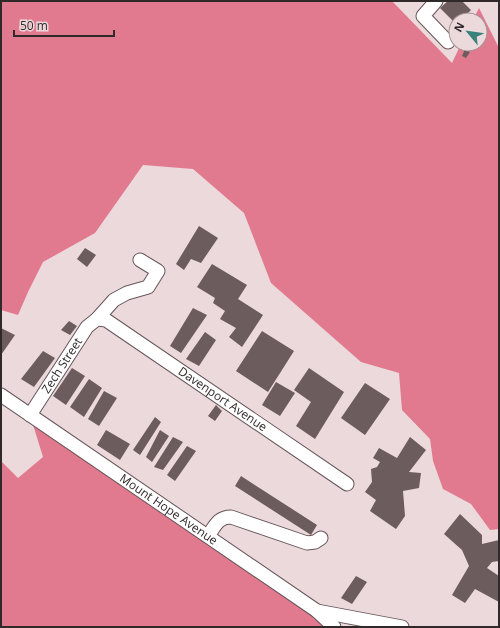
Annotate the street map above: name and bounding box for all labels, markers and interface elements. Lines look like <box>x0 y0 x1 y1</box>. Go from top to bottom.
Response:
scale bar <box>14 12 114 38</box>
north arrow <box>448 12 488 52</box>
text: 50 m <box>20 17 48 34</box>
text: N <box>450 19 468 34</box>
street label: Zech Street <box>37 334 86 396</box>
street label: Davenport Avenue <box>175 363 271 435</box>
street label: Mount Hope Avenue <box>117 470 221 549</box>

